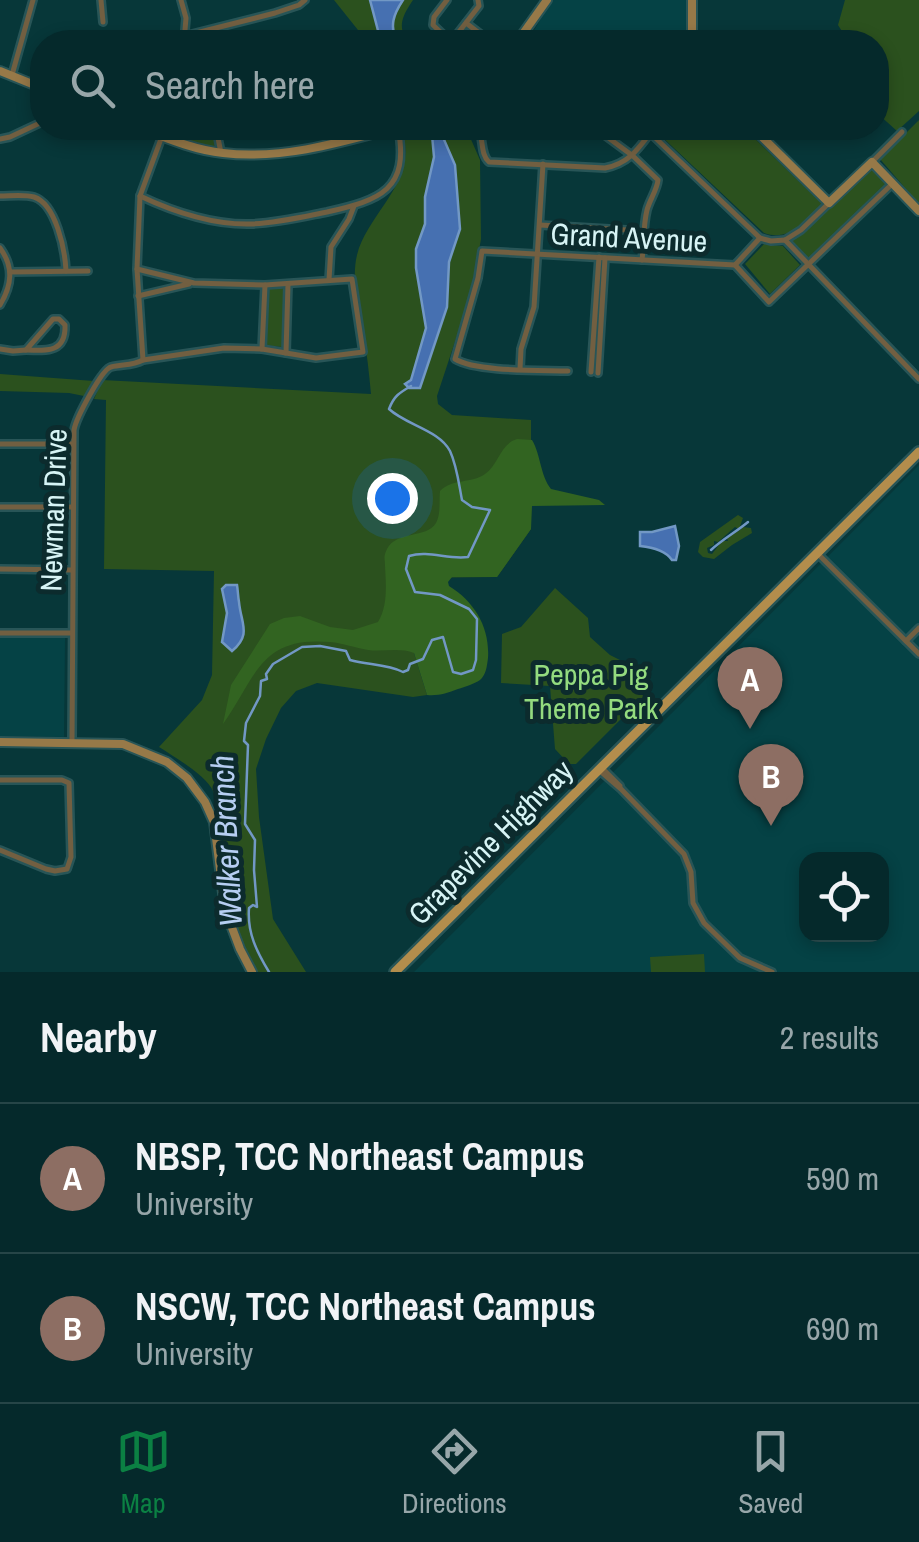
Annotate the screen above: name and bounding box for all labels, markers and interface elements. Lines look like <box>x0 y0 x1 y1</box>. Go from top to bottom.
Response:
search box <box>30 30 889 140</box>
icon: search <box>65 58 120 113</box>
text: Search here <box>145 60 315 111</box>
street label: Grand Avenue <box>550 213 708 261</box>
street label: Newman Drive <box>30 428 76 592</box>
your location <box>367 473 418 524</box>
pin: A <box>718 646 782 729</box>
park label: Peppa Pig Theme Park <box>524 654 659 728</box>
pin: B <box>738 744 804 826</box>
street label: Grapevine Highway <box>399 751 581 933</box>
water label: Walker Branch <box>200 754 252 928</box>
map controls <box>799 852 889 942</box>
button: locate <box>799 852 889 942</box>
text: Nearby <box>40 1009 157 1065</box>
text: 2 results <box>780 1016 879 1059</box>
text: NBSP, TCC Northeast Campus <box>135 1131 585 1182</box>
text: A <box>63 1157 82 1200</box>
text: 590 m <box>806 1157 879 1200</box>
text: University <box>135 1182 253 1225</box>
text: NSCW, TCC Northeast Campus <box>135 1281 596 1332</box>
text: B <box>63 1307 82 1350</box>
text: 690 m <box>806 1307 879 1350</box>
text: University <box>135 1332 253 1375</box>
tab: Map <box>116 1424 171 1522</box>
tab: Directions <box>402 1424 507 1522</box>
tab: Saved <box>738 1424 803 1522</box>

